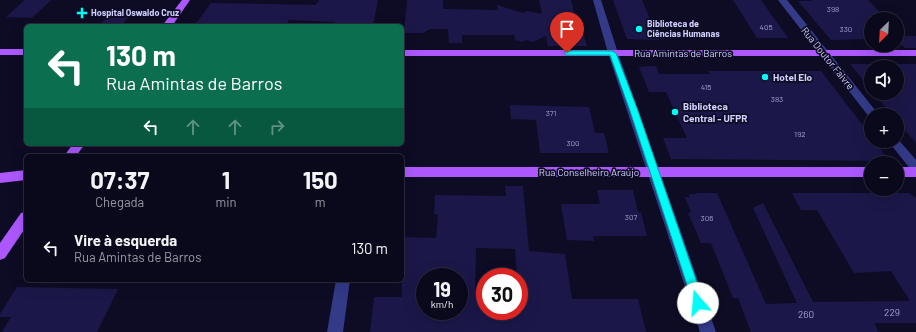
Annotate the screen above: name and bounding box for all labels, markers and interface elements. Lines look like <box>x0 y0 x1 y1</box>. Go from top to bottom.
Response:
house number: 398 <box>827 4 839 14</box>
marker: Hospital Oswaldo Cruz <box>76 7 88 19</box>
place label: Hospital Oswaldo Cruz <box>91 7 179 18</box>
pin <box>550 12 584 53</box>
north arrow <box>864 12 904 52</box>
map controls <box>864 12 904 196</box>
icon: arrive <box>556 18 578 40</box>
place label: Biblioteca de Ciências Humanas <box>647 18 720 39</box>
house number: 405 <box>759 22 773 32</box>
marker: Biblioteca de Ciências Humanas <box>634 24 644 34</box>
street label: Rua Doutor Faivre <box>799 24 857 92</box>
house number: 330 <box>840 24 852 34</box>
text: 130 m <box>106 38 176 72</box>
icon: left <box>40 40 92 92</box>
street label: Rua Amintas de Barros <box>634 47 732 59</box>
button: sound <box>864 60 904 100</box>
place label: Hotel Elo <box>773 71 813 83</box>
text: Rua Amintas de Barros <box>106 72 282 94</box>
marker: Hotel Elo <box>760 72 770 82</box>
house number: 415 <box>701 82 711 92</box>
house number: 383 <box>771 94 783 104</box>
place label: Biblioteca Central - UFPR <box>683 100 747 124</box>
marker: Biblioteca Central - UFPR <box>670 107 680 117</box>
house number: 371 <box>546 108 557 118</box>
button: + <box>864 108 904 148</box>
icon: left <box>140 116 162 138</box>
icon: ahead <box>182 116 204 138</box>
icon: ahead <box>224 116 246 138</box>
icon: right <box>266 116 288 138</box>
house number: 192 <box>794 129 806 139</box>
house number: 300 <box>566 138 580 148</box>
button: − <box>864 156 904 196</box>
text: 07:37 <box>90 165 149 194</box>
text: 1 <box>222 165 230 194</box>
text: 150 <box>303 165 338 194</box>
street label: Rua Conselheiro Araújo <box>539 166 639 178</box>
text: Chegada <box>95 194 144 210</box>
text: min <box>215 194 237 210</box>
text: m <box>315 194 326 210</box>
house number: 307 <box>625 212 637 222</box>
house number: 306 <box>701 213 713 223</box>
text: Vire à esquerda <box>74 231 177 249</box>
icon: left <box>40 237 62 259</box>
text: 130 m <box>351 239 388 257</box>
text: Rua Amintas de Barros <box>74 249 201 265</box>
speed limit sign: 30 <box>476 268 528 320</box>
text: 19 <box>433 277 451 301</box>
position arrow <box>677 282 719 324</box>
text: km/h <box>431 298 453 310</box>
house number: 229 <box>884 306 900 318</box>
house number: 260 <box>798 308 814 320</box>

